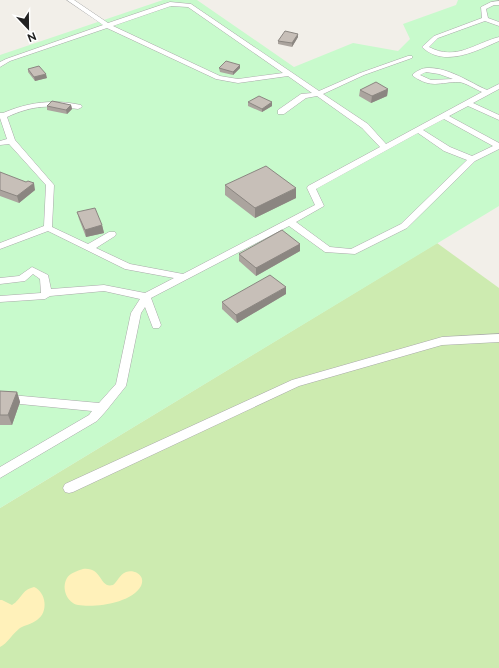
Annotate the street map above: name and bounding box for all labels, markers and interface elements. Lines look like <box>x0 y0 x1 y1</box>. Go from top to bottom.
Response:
north arrow <box>8 8 48 48</box>
text: N <box>25 29 38 44</box>

